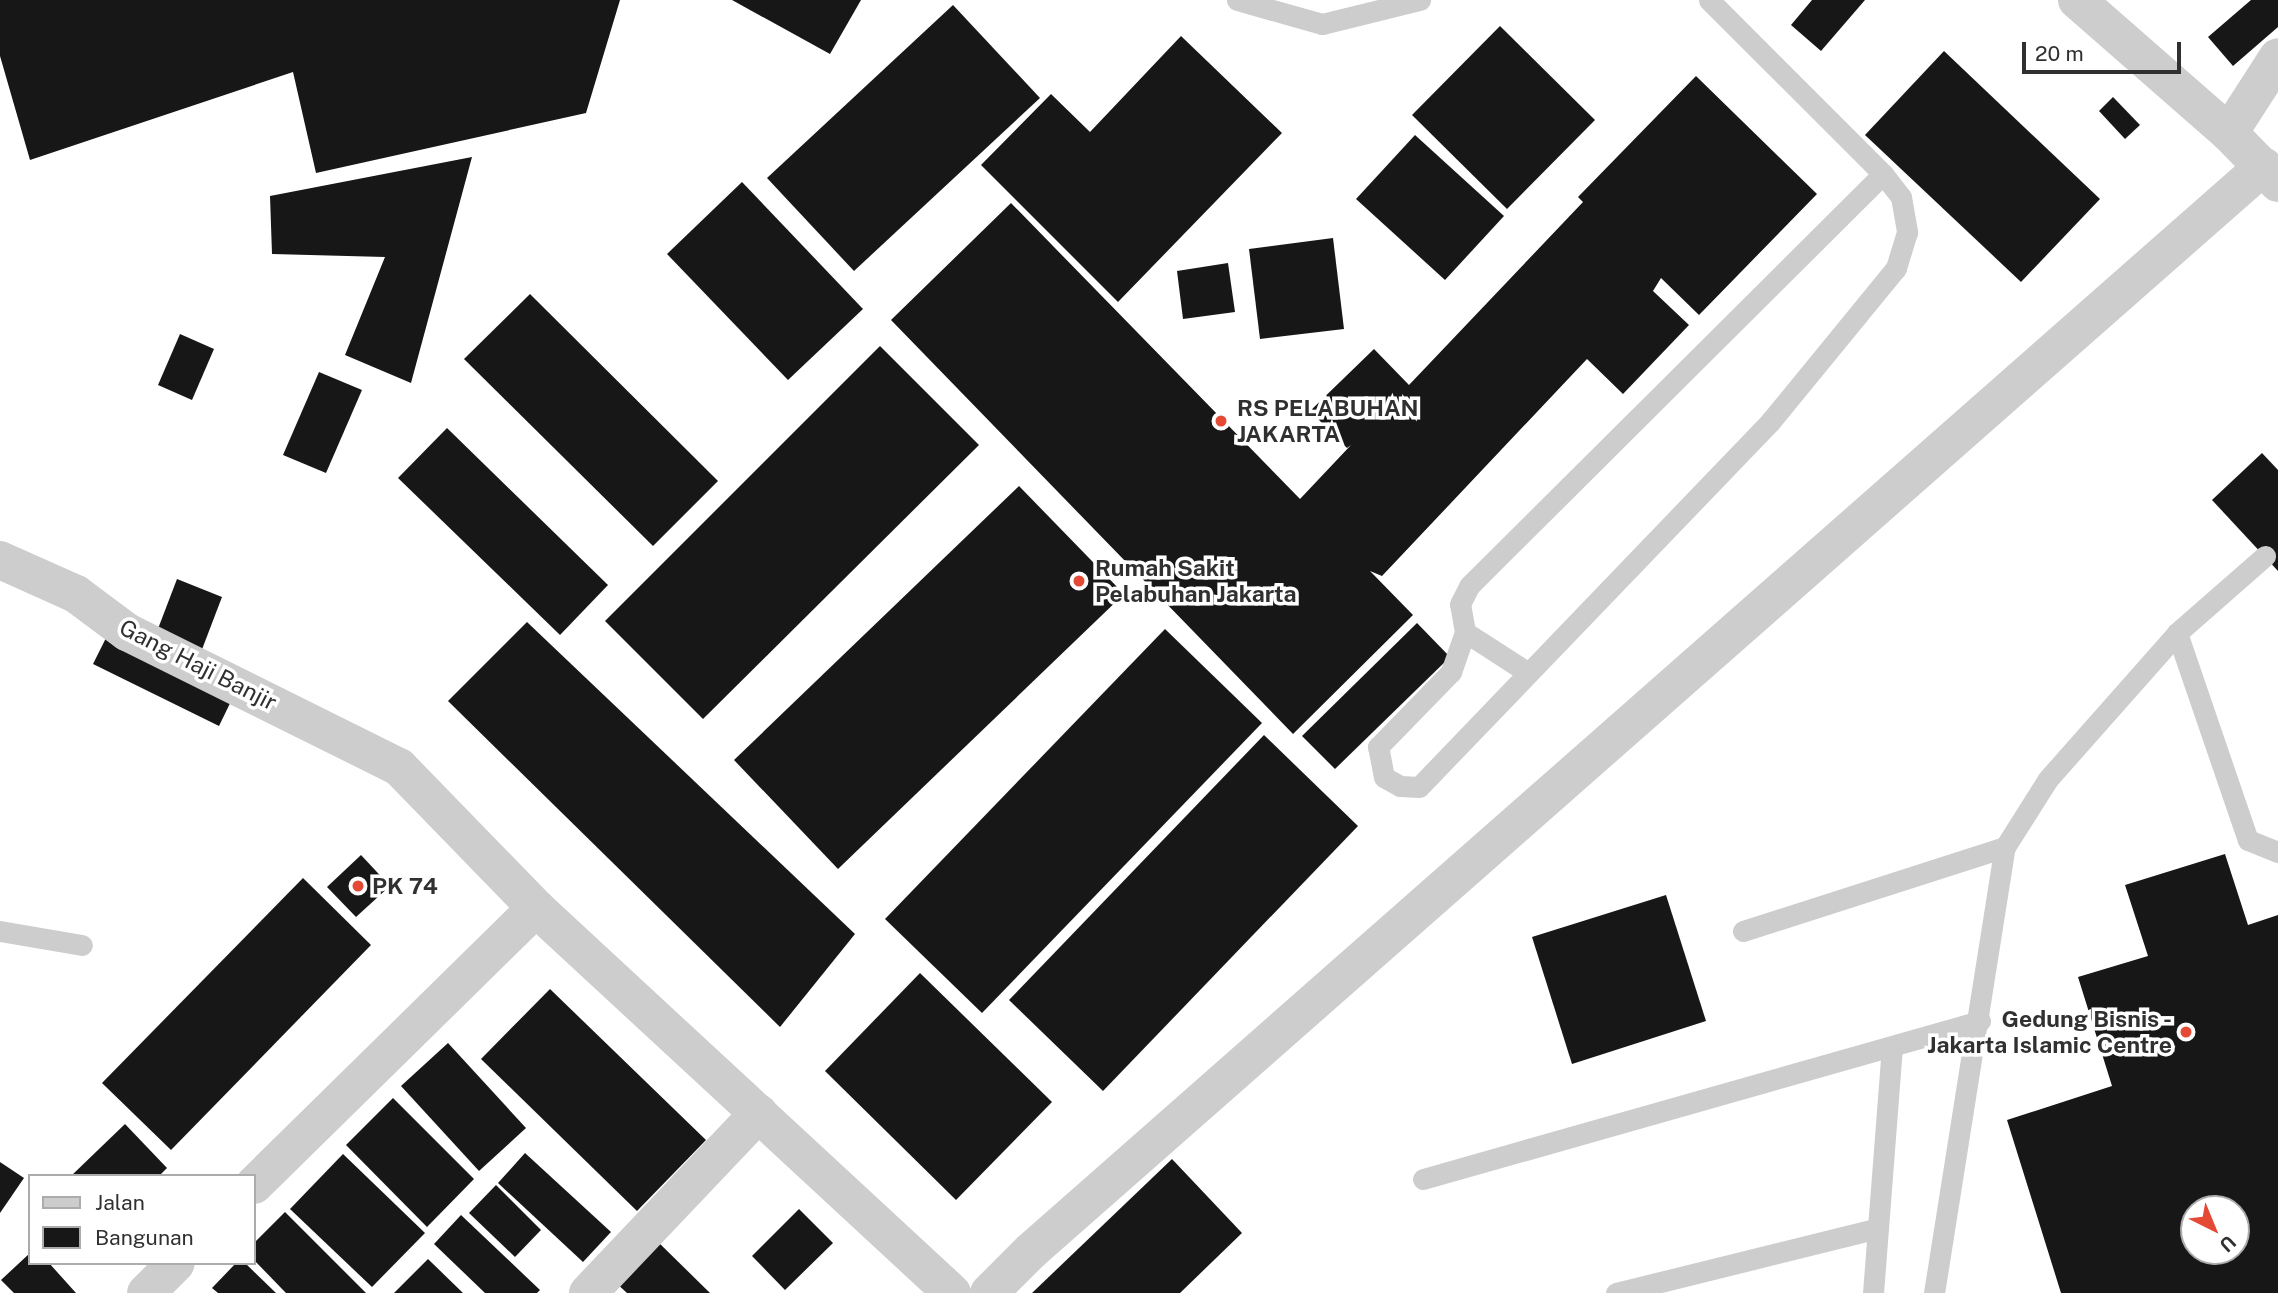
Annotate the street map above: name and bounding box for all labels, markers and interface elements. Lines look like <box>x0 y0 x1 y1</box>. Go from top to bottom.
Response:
scale bar <box>2026 28 2185 72</box>
text: 20 m <box>2035 41 2084 66</box>
place label: RS PELABUHAN JAKARTA <box>1237 394 1419 448</box>
marker: RS PELABUHAN JAKARTA <box>1211 411 1231 431</box>
place label: Rumah Sakit Pelabuhan Jakarta <box>1095 554 1297 608</box>
marker: Rumah Sakit Pelabuhan Jakarta <box>1069 571 1089 591</box>
street label: Gang Haji Banjir <box>115 613 281 717</box>
place label: PK 74 <box>372 872 438 900</box>
marker: PK 74 <box>350 878 366 894</box>
place label: Gedung Bisnis - Jakarta Islamic Centre <box>1927 1005 2172 1059</box>
marker: Gedung Bisnis - Jakarta Islamic Centre <box>2178 1024 2194 1040</box>
legend <box>28 1174 256 1265</box>
text: Jalan <box>95 1190 145 1215</box>
north arrow <box>2180 1195 2250 1265</box>
text: Bangunan <box>95 1225 194 1250</box>
text: U <box>2215 1231 2240 1257</box>

